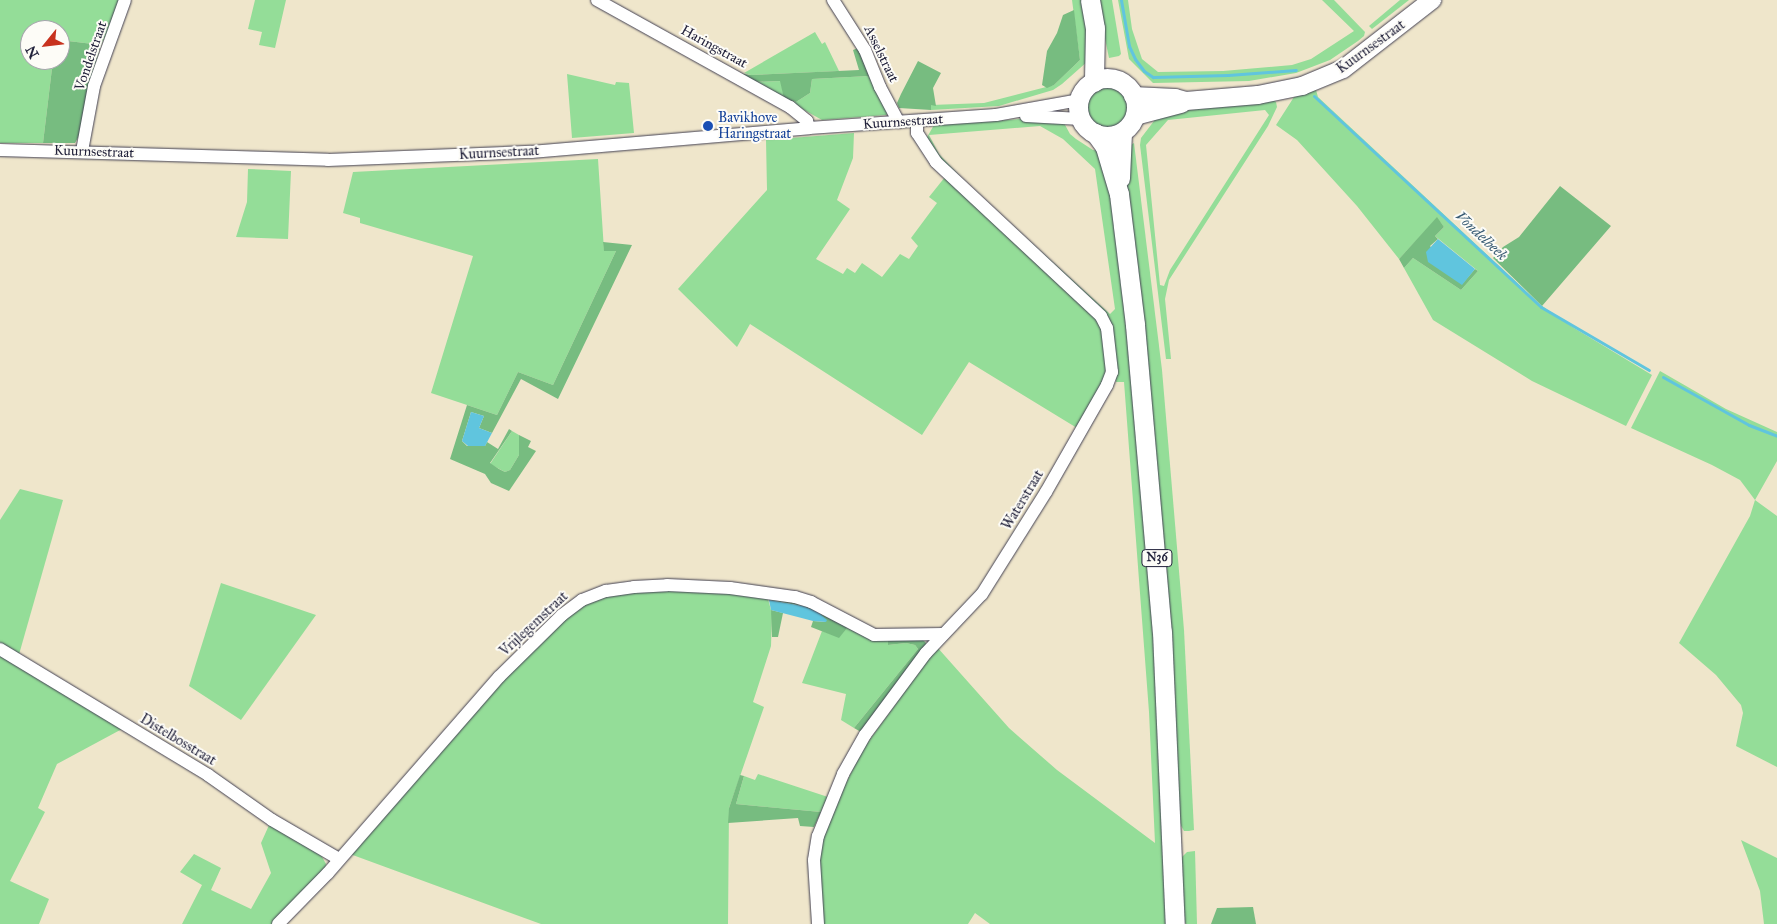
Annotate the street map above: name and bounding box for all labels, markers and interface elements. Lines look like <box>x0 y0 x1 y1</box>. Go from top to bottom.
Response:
street label: Kuurnsestraat <box>1334 17 1408 77</box>
street label: Vondelstraat <box>71 19 111 93</box>
north arrow <box>20 20 70 70</box>
street label: Haringstraat <box>678 22 750 72</box>
street label: Asselstraat <box>860 23 902 85</box>
text: N <box>22 43 43 61</box>
place label: Bavikhove Haringstraat <box>718 110 791 142</box>
street label: Kuurnsestraat <box>862 111 944 133</box>
marker: Bavikhove Haringstraat <box>702 120 714 132</box>
street label: Kuurnsestraat <box>53 142 135 162</box>
street label: Kuurnsestraat <box>458 143 540 163</box>
water label: Vondelbeek <box>1451 207 1511 265</box>
street label: Waterstraat <box>999 467 1047 533</box>
road number: N36 <box>1141 548 1173 568</box>
street label: Vrijlegemstraat <box>496 588 572 660</box>
street label: Distelbosstraat <box>137 711 219 769</box>

